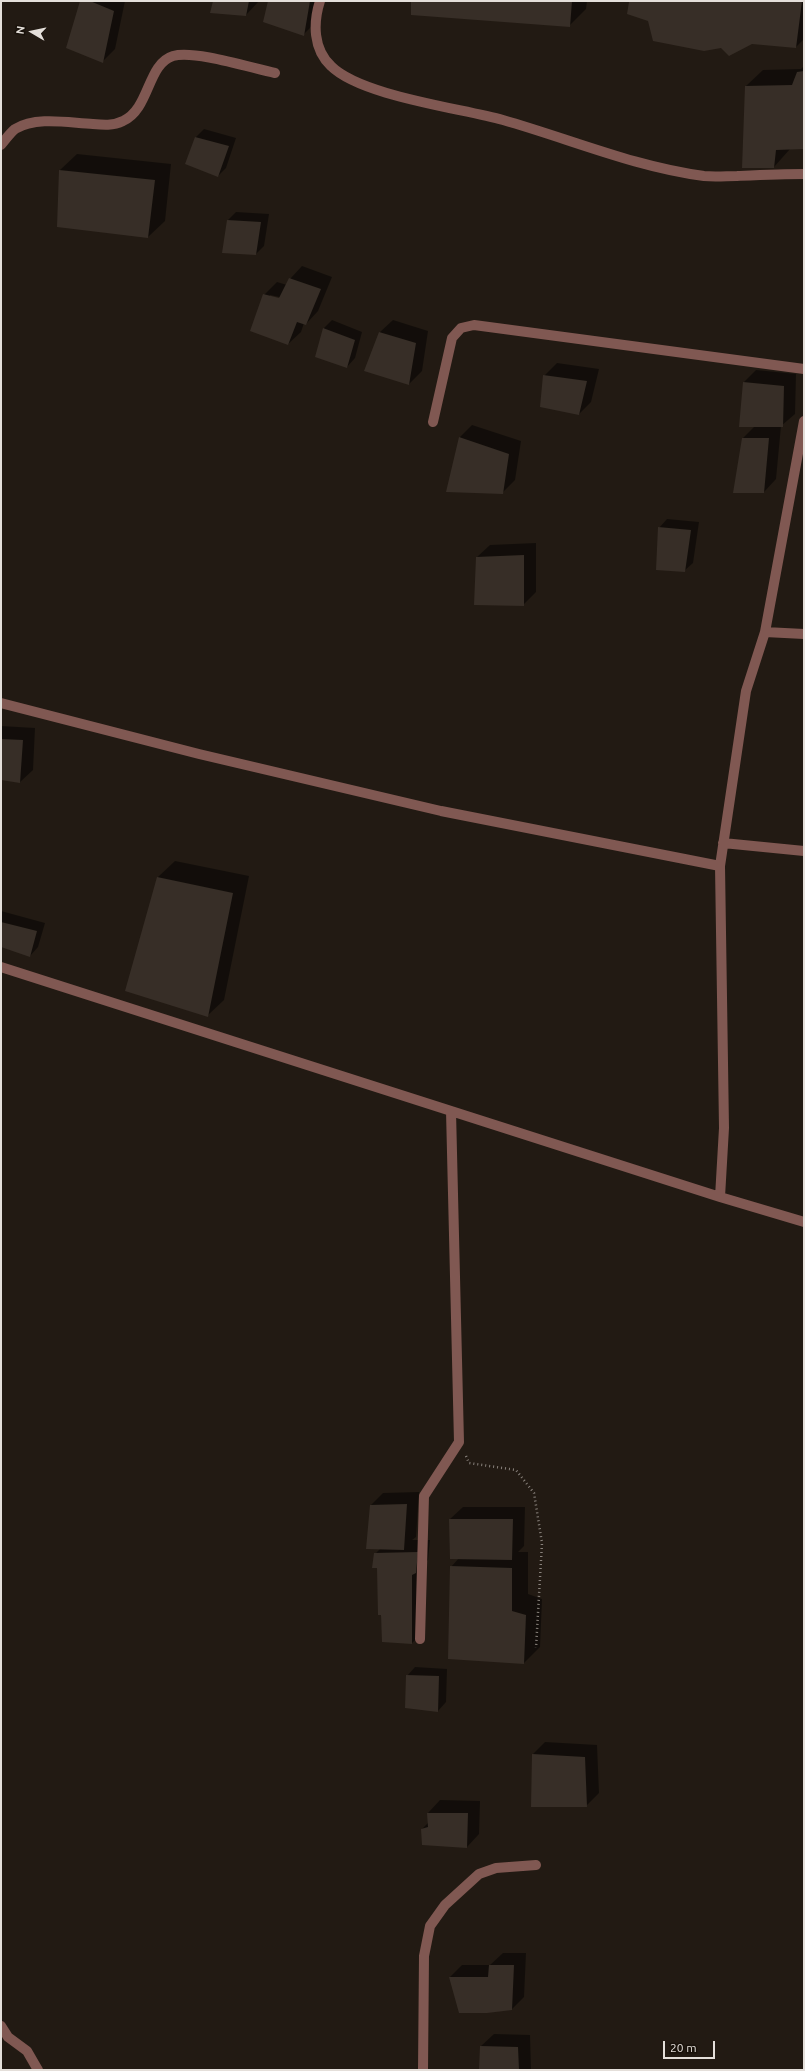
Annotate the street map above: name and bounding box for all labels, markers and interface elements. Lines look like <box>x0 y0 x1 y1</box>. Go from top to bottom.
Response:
north arrow <box>12 12 52 52</box>
text: N <box>14 25 27 35</box>
scale bar <box>665 2033 717 2059</box>
text: 20 m <box>670 2041 697 2054</box>

